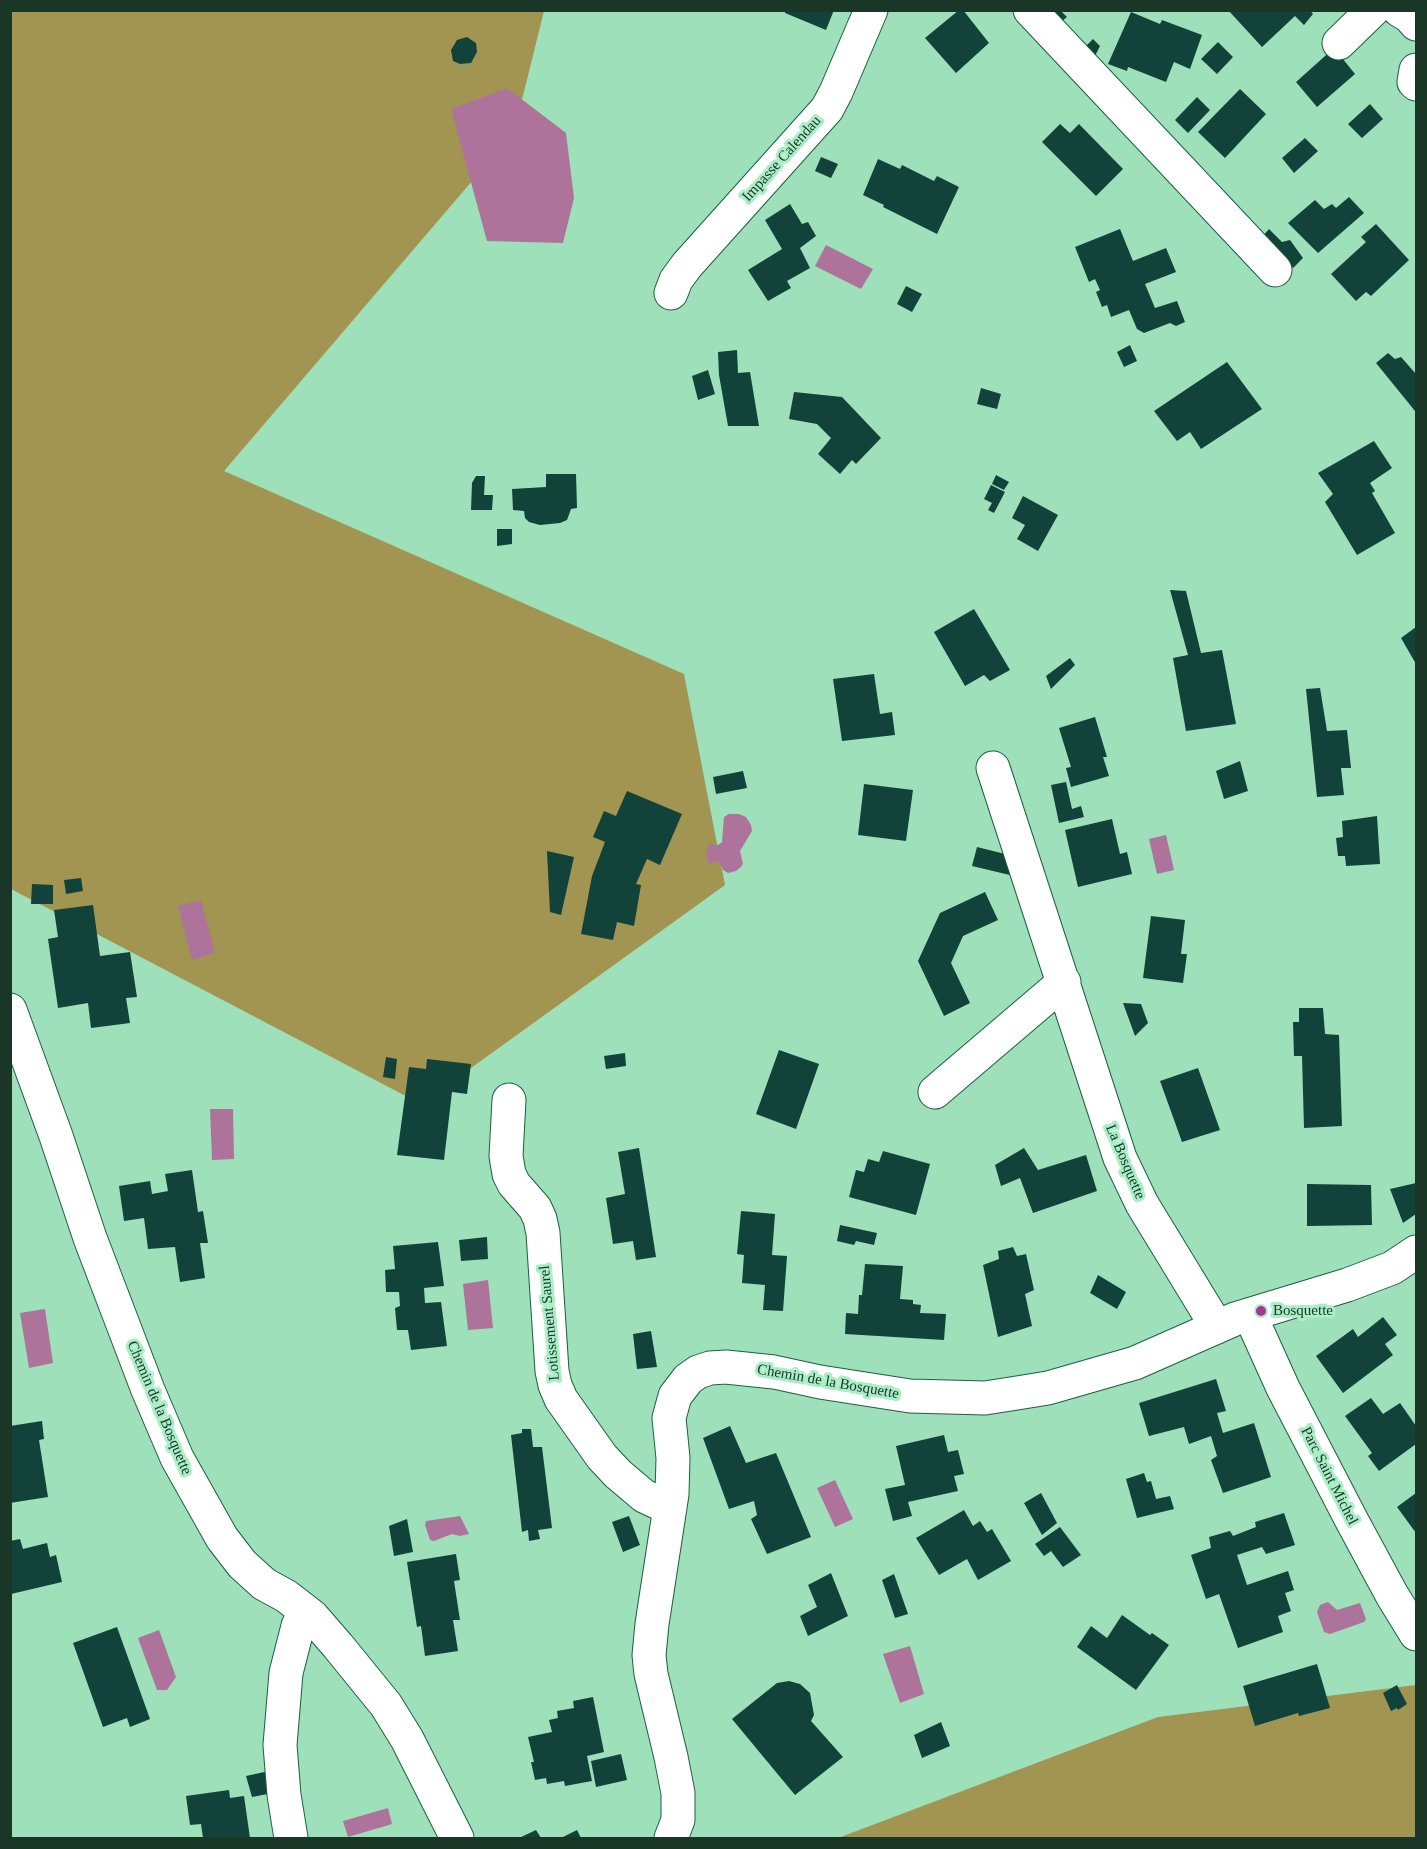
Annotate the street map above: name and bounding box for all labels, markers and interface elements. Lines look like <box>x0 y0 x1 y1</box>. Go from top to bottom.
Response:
street label: Impasse Calendau <box>739 112 825 206</box>
street label: La Bosquette <box>1101 1122 1149 1202</box>
street label: Lotissement Saurel <box>536 1265 564 1381</box>
place label: Bosquette <box>1273 1302 1333 1320</box>
marker: Bosquette <box>1254 1304 1268 1318</box>
street label: Chemin de la Bosquette <box>123 1338 195 1478</box>
street label: Chemin de la Bosquette <box>756 1361 900 1403</box>
street label: Parc Saint Michel <box>1297 1424 1361 1528</box>

